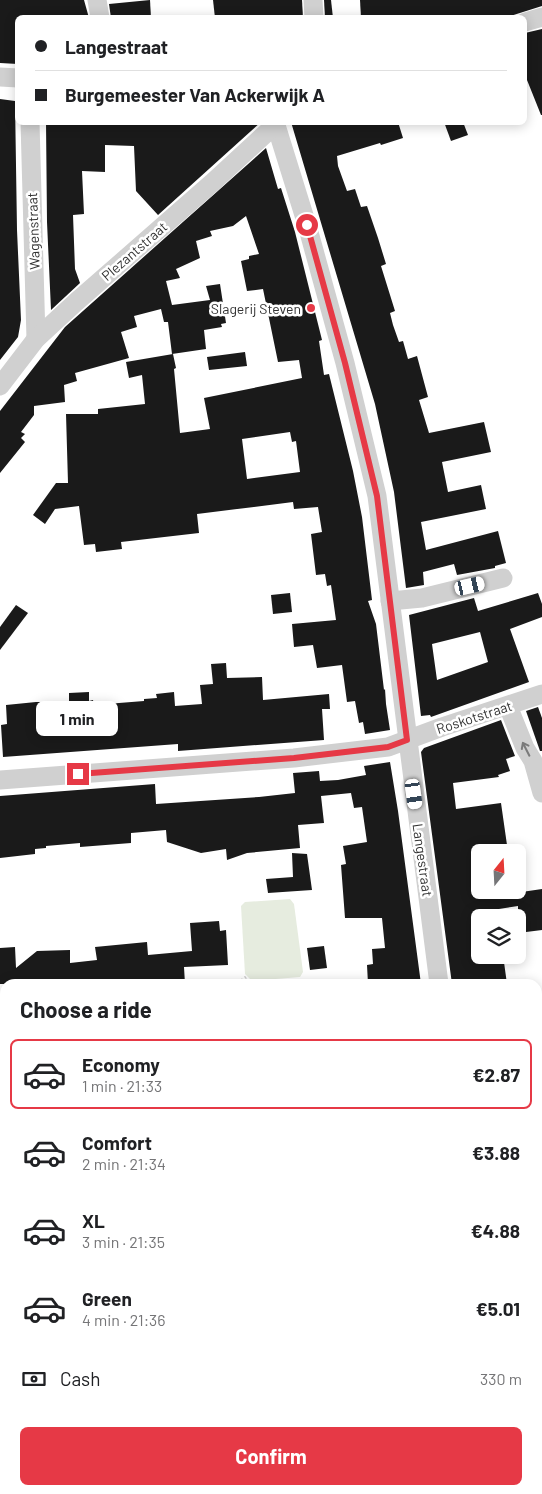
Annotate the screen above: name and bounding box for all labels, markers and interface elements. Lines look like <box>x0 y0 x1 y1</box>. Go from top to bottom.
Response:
text: Langestraat <box>65 35 168 58</box>
text: Burgemeester Van Ackerwijk A <box>65 83 325 106</box>
street label: Wagenstraat <box>23 192 43 270</box>
route start <box>296 214 318 236</box>
street label: Plezantstraat <box>98 218 170 284</box>
place label: Slagerij Steven <box>211 300 301 317</box>
marker: Slagerij Steven <box>305 302 317 314</box>
car <box>453 575 486 597</box>
street label: Roskotstraat <box>434 697 514 737</box>
callout: 1 min <box>37 702 119 736</box>
text: 1 min <box>59 709 95 728</box>
one-way arrow <box>521 742 531 757</box>
route end <box>67 763 89 785</box>
car <box>404 778 423 810</box>
street label: Langestraat <box>409 822 437 898</box>
north arrow <box>471 844 526 899</box>
map controls <box>471 844 526 964</box>
button: layers <box>471 909 526 964</box>
text: Choose a ride <box>20 996 152 1022</box>
icon: car <box>22 1052 67 1097</box>
text: Economy <box>82 1053 160 1076</box>
text: €2.87 <box>472 1063 520 1086</box>
text: 1 min · 21:33 <box>82 1076 162 1095</box>
icon: car <box>22 1130 67 1175</box>
text: Comfort <box>82 1131 152 1154</box>
text: €3.88 <box>472 1141 520 1164</box>
text: 2 min · 21:34 <box>82 1154 166 1173</box>
icon: car <box>22 1208 67 1253</box>
text: XL <box>82 1209 105 1232</box>
text: €4.88 <box>471 1219 520 1242</box>
text: 3 min · 21:35 <box>82 1232 165 1251</box>
icon: car <box>22 1286 67 1331</box>
text: Green <box>82 1287 132 1310</box>
text: €5.01 <box>476 1297 520 1320</box>
text: 4 min · 21:36 <box>82 1310 166 1329</box>
icon: cash <box>20 1365 48 1393</box>
text: Cash <box>60 1367 101 1390</box>
text: 330 m <box>480 1369 522 1388</box>
button: Confirm <box>20 1427 522 1485</box>

